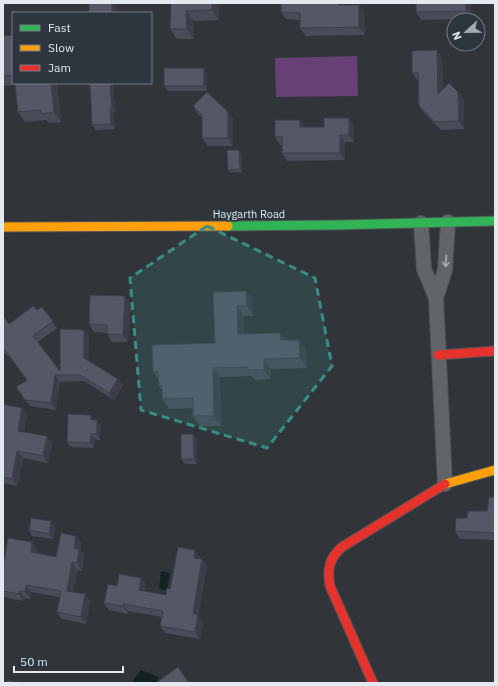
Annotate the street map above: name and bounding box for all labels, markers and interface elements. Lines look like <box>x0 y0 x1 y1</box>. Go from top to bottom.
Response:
legend <box>12 12 152 84</box>
north arrow <box>446 12 486 52</box>
text: Fast <box>48 20 71 35</box>
text: N <box>449 29 465 42</box>
text: Slow <box>48 40 74 55</box>
text: Jam <box>48 60 71 75</box>
street label: Haygarth Road <box>213 207 285 221</box>
one-way arrow <box>442 254 449 267</box>
scale bar <box>14 648 123 674</box>
text: 50 m <box>20 654 48 669</box>

